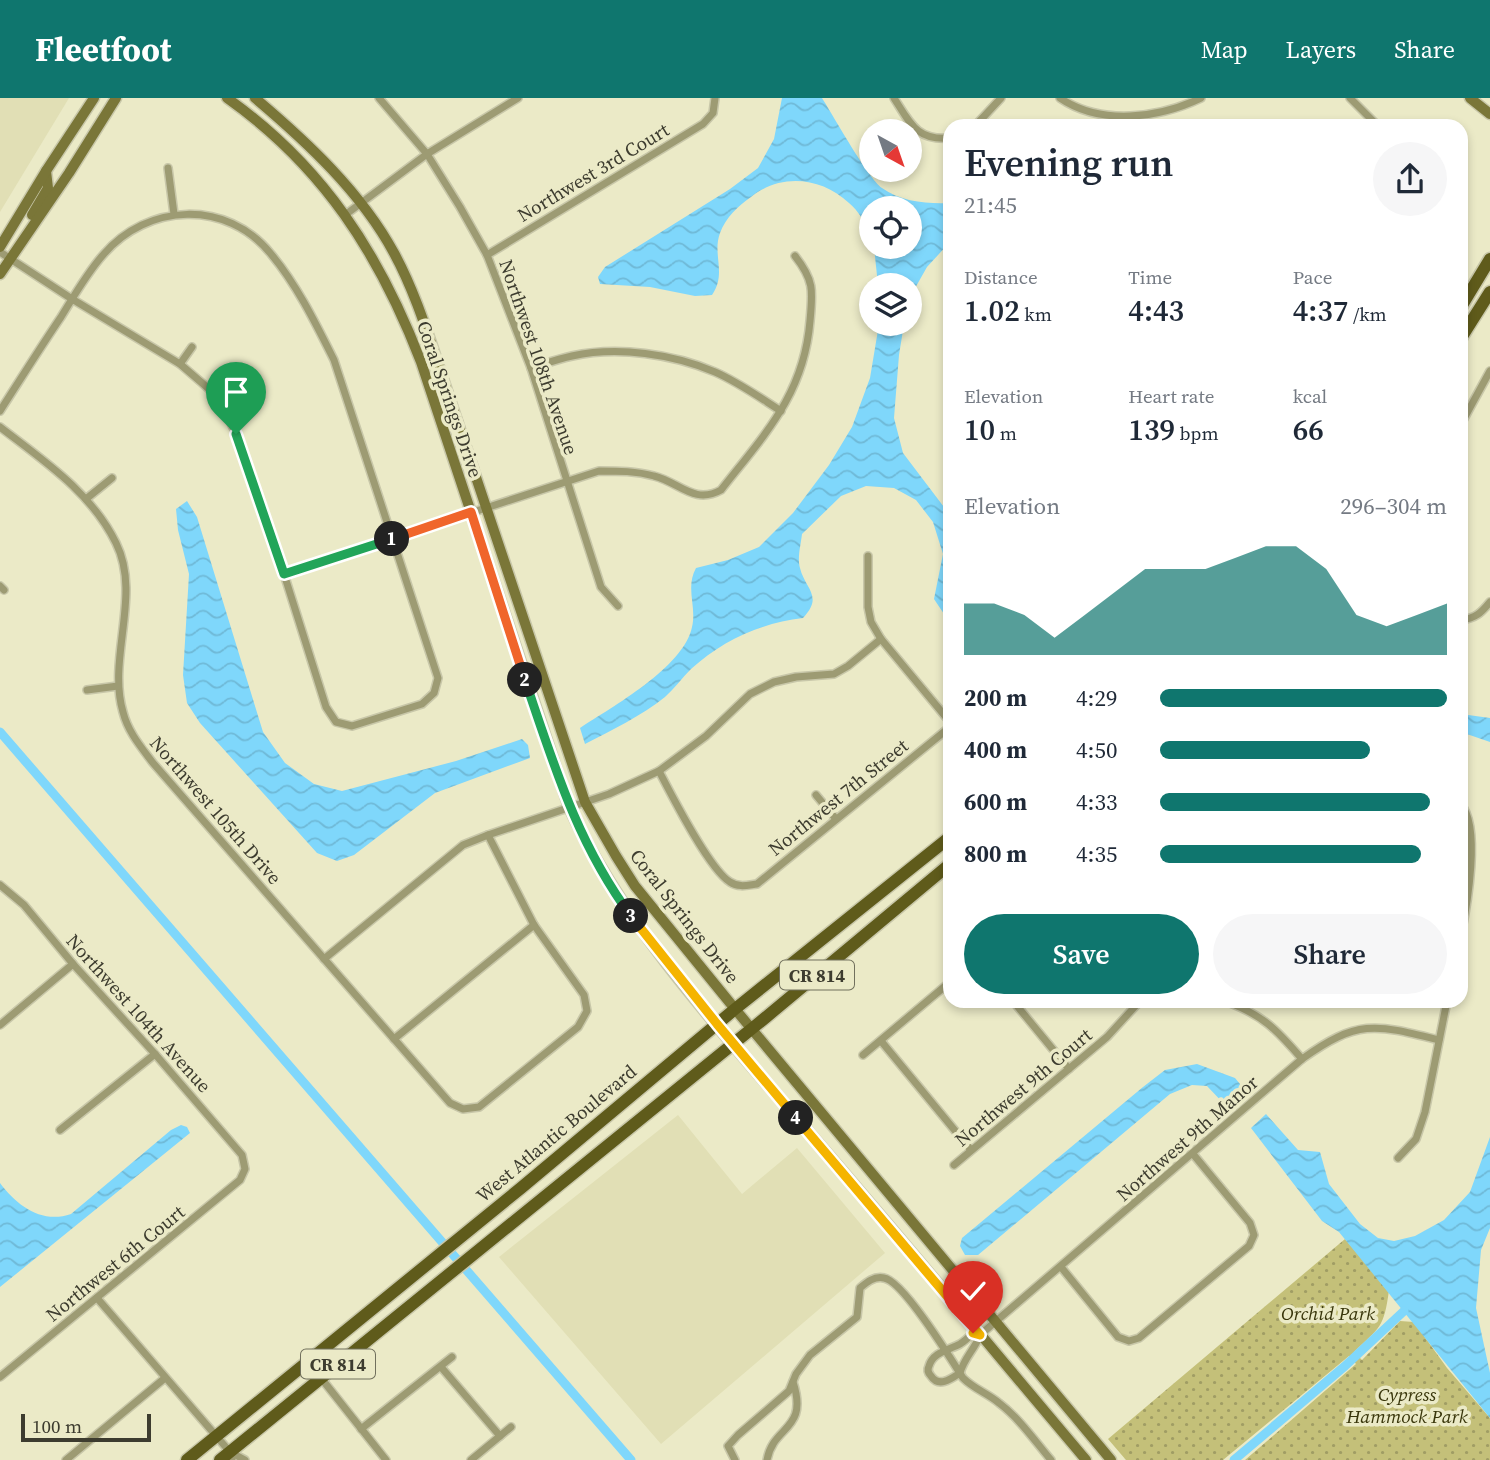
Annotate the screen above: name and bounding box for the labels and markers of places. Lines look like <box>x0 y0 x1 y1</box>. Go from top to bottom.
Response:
pin <box>206 362 266 434</box>
pin: 1 <box>374 522 410 556</box>
pin: 2 <box>508 662 542 698</box>
pin: 3 <box>614 898 648 934</box>
pin: 4 <box>778 1100 814 1136</box>
pin <box>943 1261 1003 1333</box>

